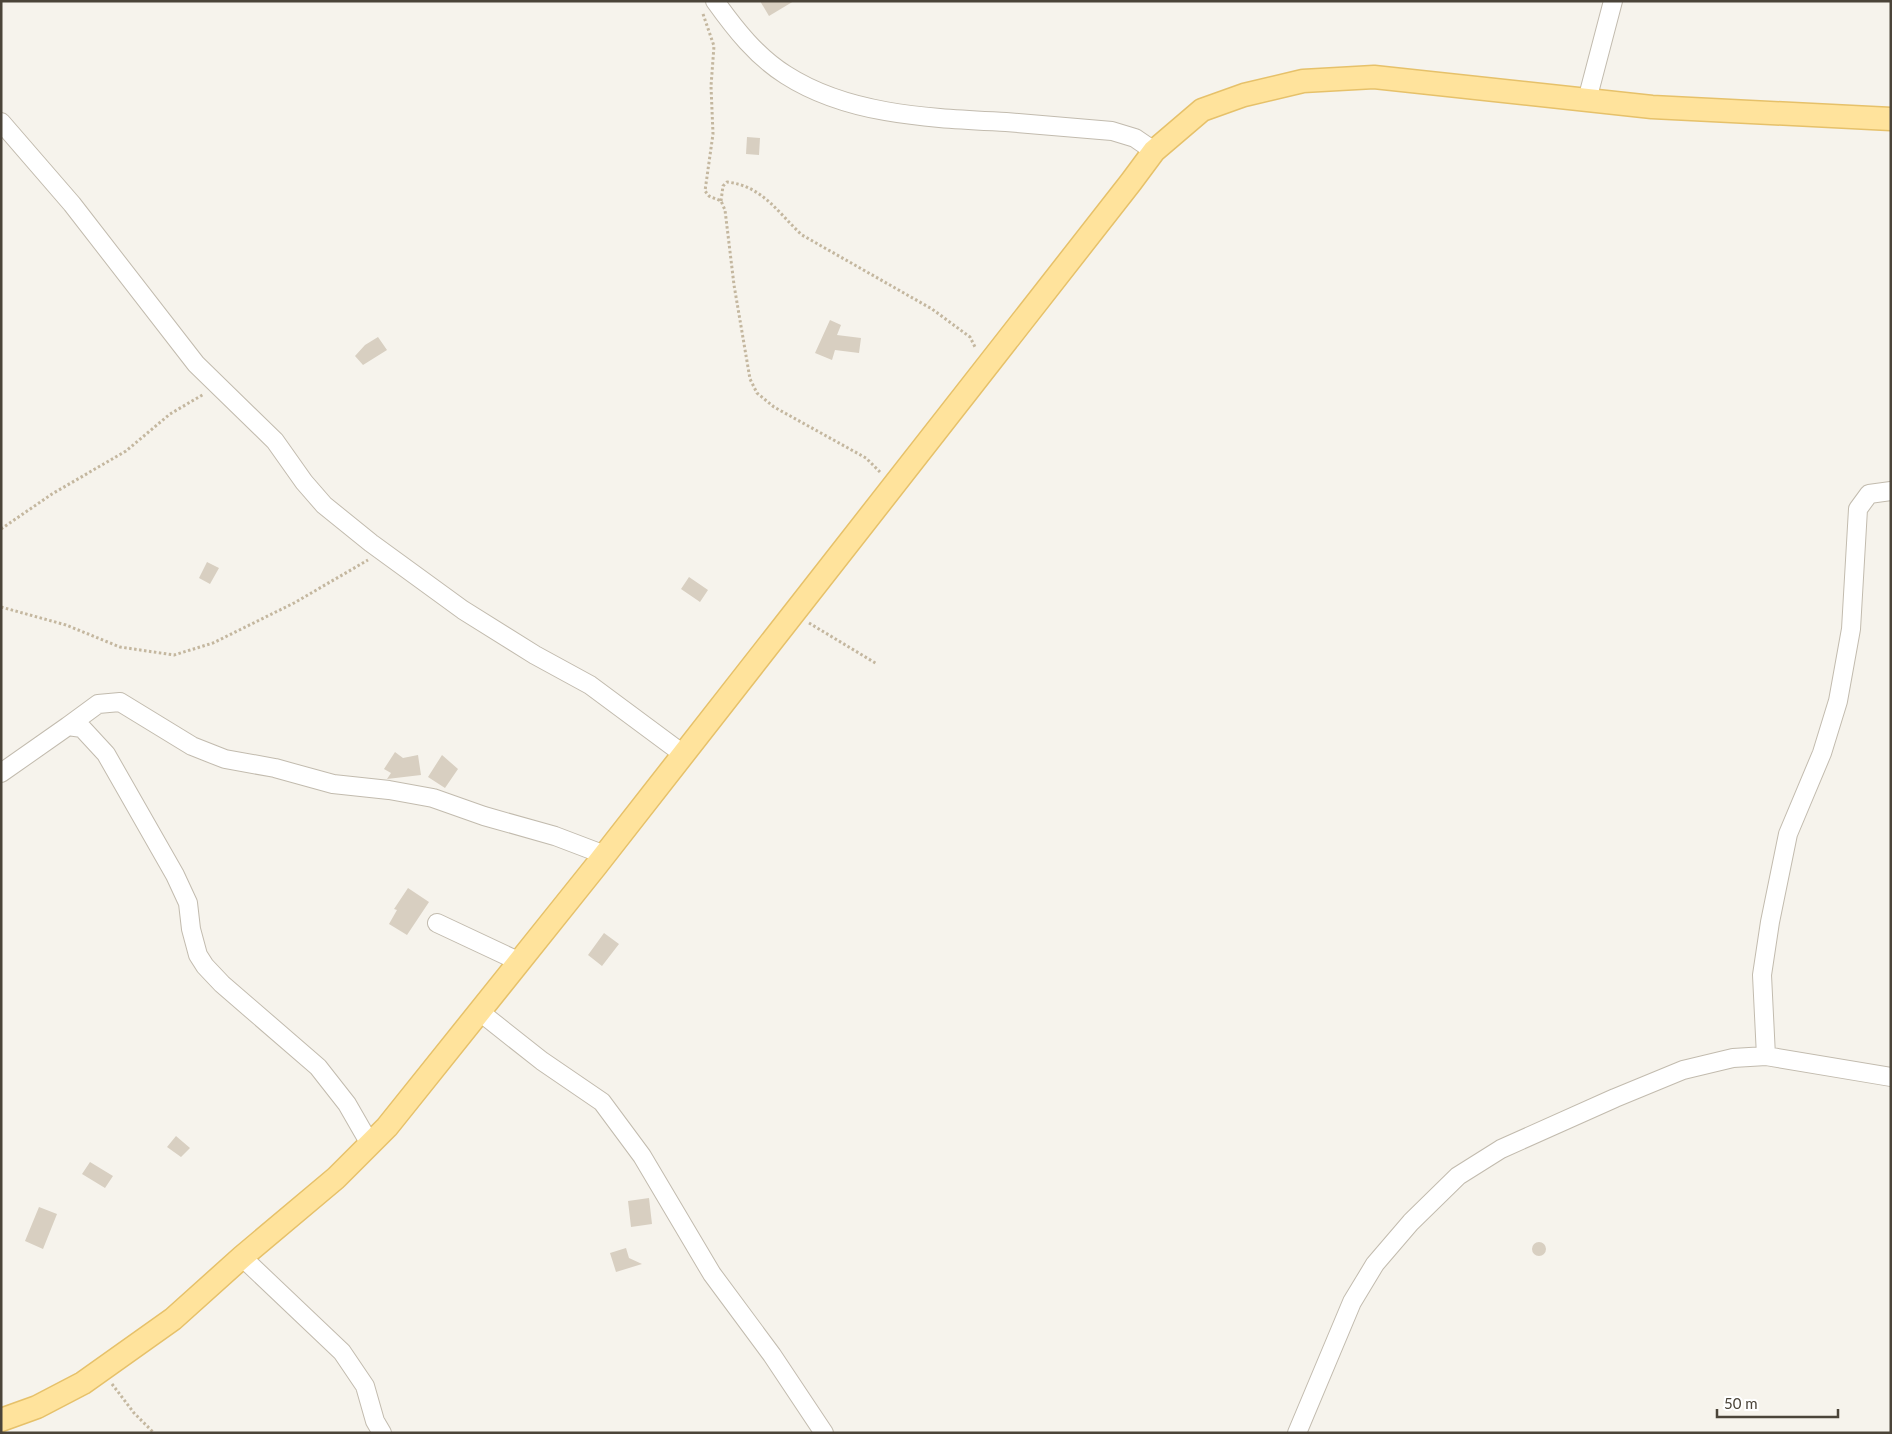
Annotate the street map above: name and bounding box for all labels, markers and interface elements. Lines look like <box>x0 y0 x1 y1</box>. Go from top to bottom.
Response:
scale bar <box>1717 1386 1838 1418</box>
text: 50 m <box>1724 1394 1758 1412</box>

